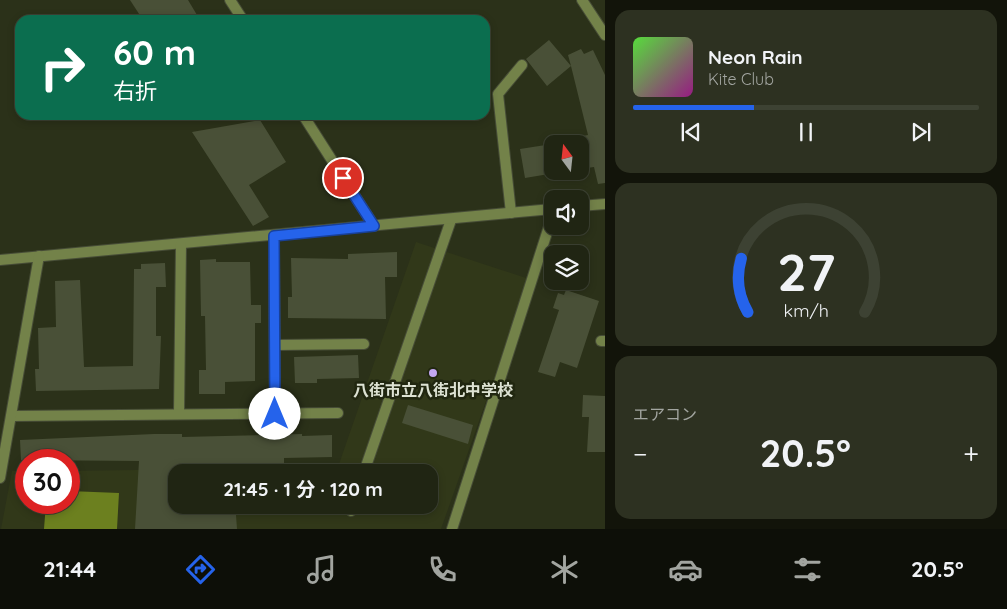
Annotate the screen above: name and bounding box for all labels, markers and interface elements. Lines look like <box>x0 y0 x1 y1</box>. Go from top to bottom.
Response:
text: 60 m <box>113 30 196 74</box>
icon: right <box>30 35 95 100</box>
text: Neon Rain <box>708 45 803 69</box>
text: Kite Club <box>708 69 774 89</box>
text: 右折 <box>113 77 157 105</box>
icon: previous <box>677 118 705 146</box>
icon: pause <box>792 118 820 146</box>
icon: next <box>907 118 935 146</box>
north arrow <box>544 135 589 180</box>
map controls <box>544 135 589 290</box>
pin <box>322 157 364 199</box>
icon: arrive <box>329 164 357 192</box>
button: sound <box>544 190 589 235</box>
text: 27 <box>777 239 835 304</box>
button: layers <box>544 245 589 290</box>
text: km/h <box>783 299 829 321</box>
marker: 八街市立八街北中学校 <box>427 367 439 379</box>
place label: 八街市立八街北中学校 <box>353 380 513 400</box>
position arrow <box>248 387 300 439</box>
text: エアコン <box>633 404 697 424</box>
text: 20.5° <box>760 429 851 477</box>
text: − <box>633 436 648 471</box>
text: + <box>963 436 979 471</box>
speed limit sign: 30 <box>15 449 80 514</box>
text: 21:45 · 1 分 · 120 m <box>223 477 383 501</box>
icon: directions <box>183 552 218 587</box>
icon: music <box>304 552 339 587</box>
icon: phone <box>425 552 460 587</box>
icon: climate <box>547 552 582 587</box>
icon: car <box>668 552 703 587</box>
icon: filters <box>790 552 825 587</box>
text: 21:44 <box>43 555 96 583</box>
text: 20.5° <box>911 555 964 583</box>

